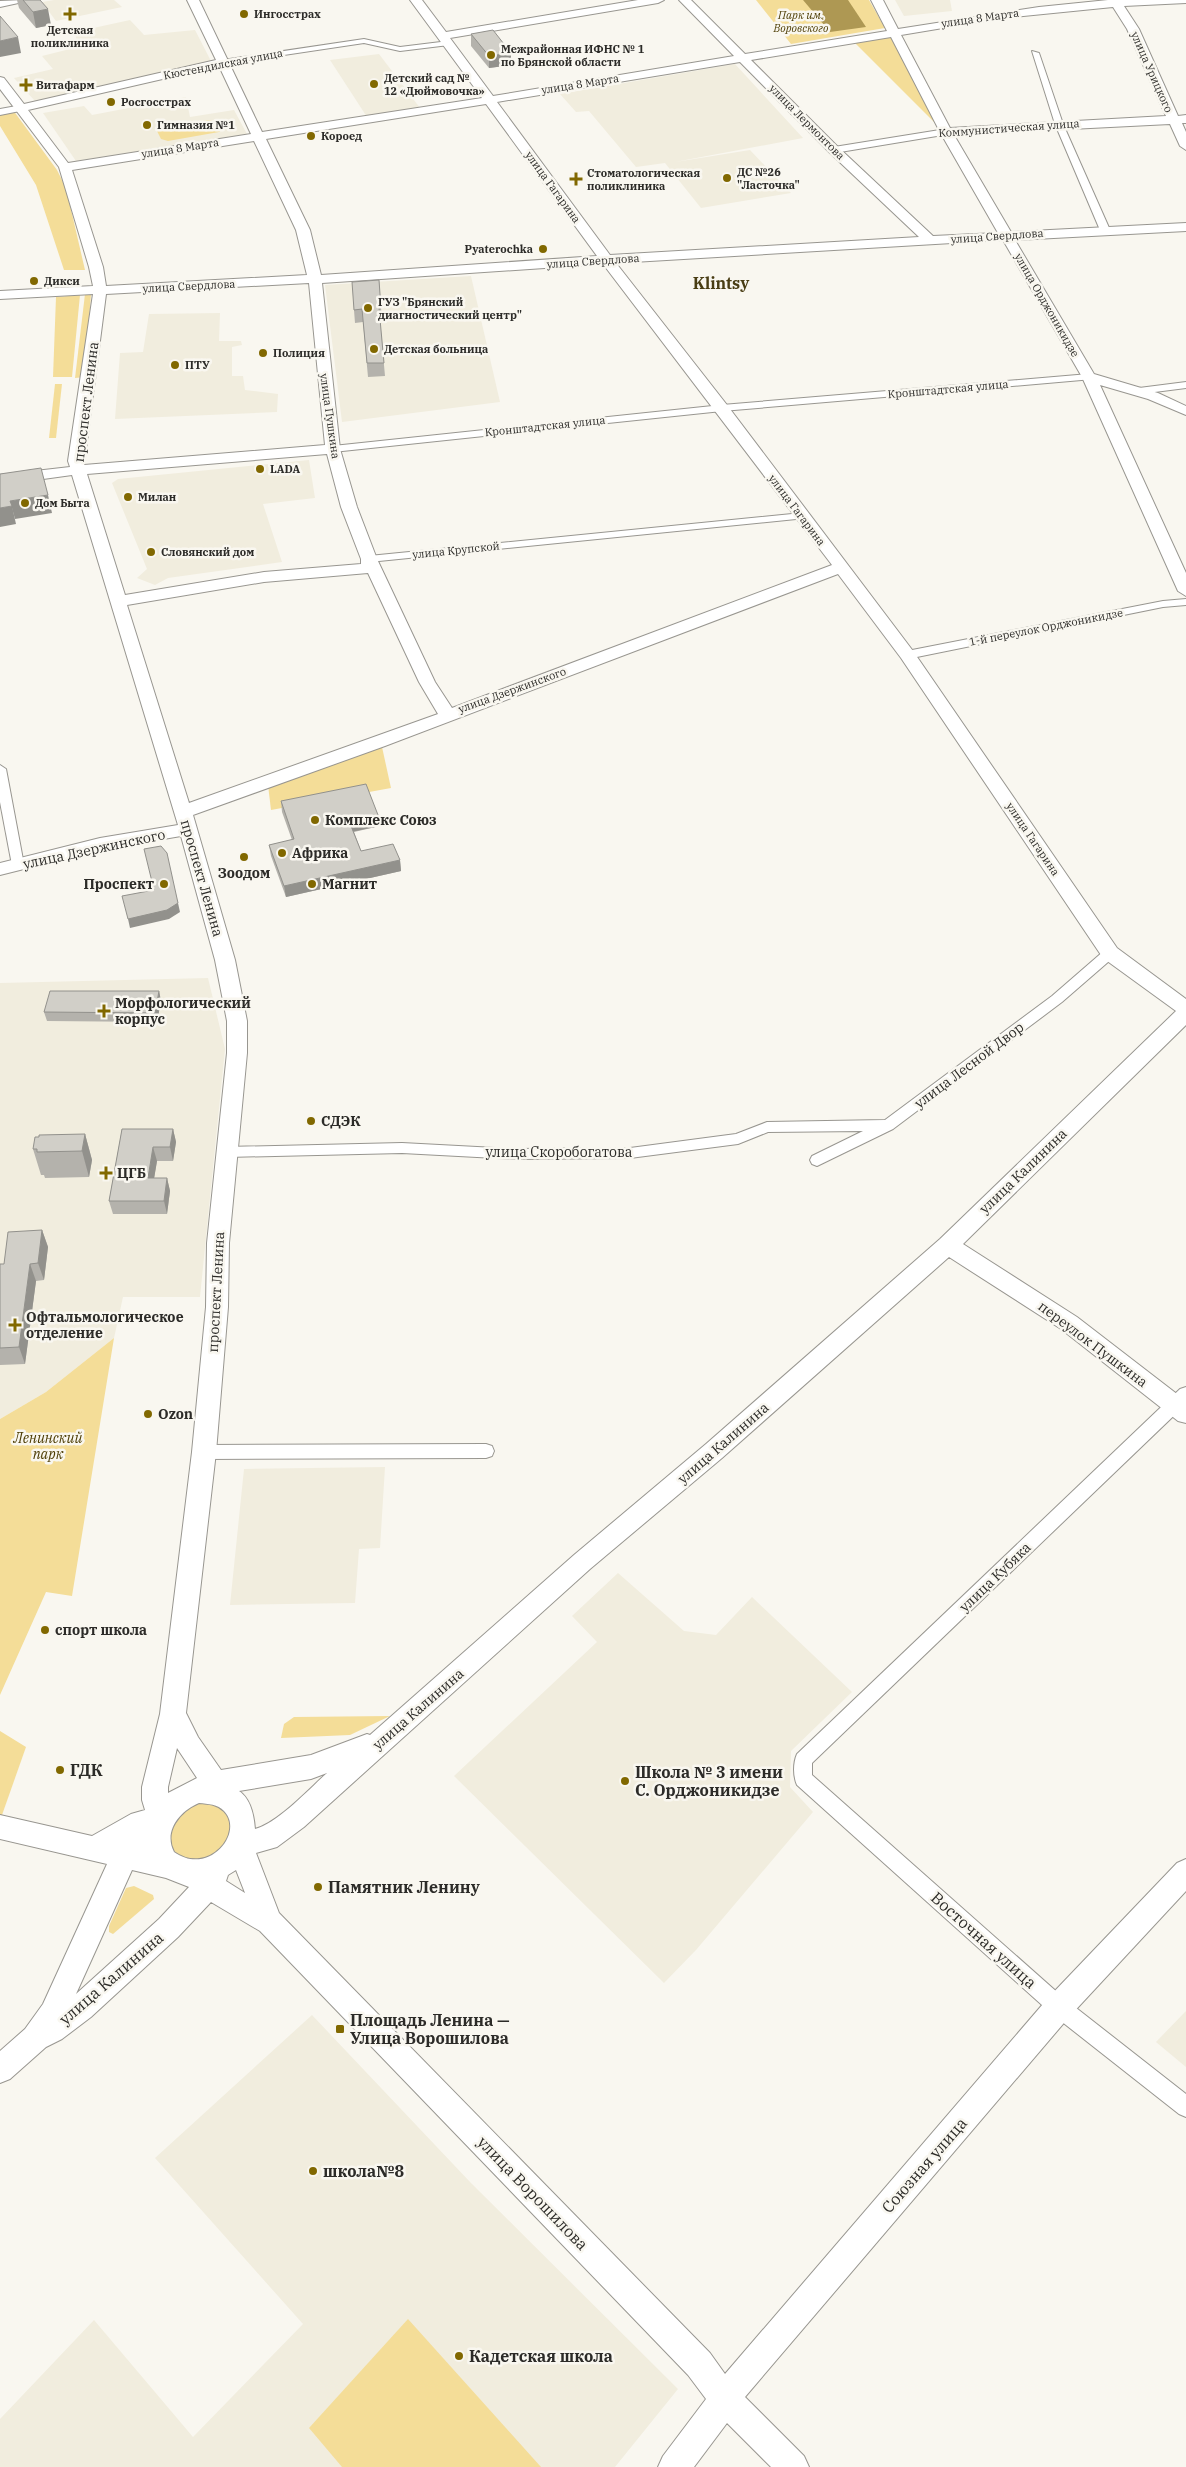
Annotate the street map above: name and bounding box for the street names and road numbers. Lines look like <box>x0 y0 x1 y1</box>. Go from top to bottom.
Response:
street label: улица 8 Марта <box>940 6 1020 30</box>
street label: улица Урицкого <box>1128 29 1176 115</box>
street label: Кюстендилская улица <box>162 46 284 82</box>
street label: улица 8 Марта <box>540 71 620 97</box>
street label: улица Лермонтова <box>766 81 848 163</box>
street label: Коммунистическая улица <box>938 116 1080 140</box>
street label: улица 8 Марта <box>140 135 220 161</box>
street label: улица Гагарина <box>522 148 584 226</box>
street label: улица Свердлова <box>950 226 1044 246</box>
street label: улица Свердлова <box>546 251 640 271</box>
street label: улица Орджоникидзе <box>1012 251 1083 360</box>
street label: улица Свердлова <box>142 277 236 295</box>
street label: проспект Ленина <box>70 340 102 463</box>
street label: улица Пушкина <box>317 372 343 460</box>
street label: Кронштадтская улица <box>887 377 1009 401</box>
street label: Кронштадтская улица <box>484 413 606 439</box>
street label: улица Гагарина <box>766 472 828 548</box>
street label: улица Крупской <box>412 538 500 562</box>
street label: 1-й переулок Орджоникидзе <box>968 605 1124 649</box>
street label: улица Дзержинского <box>456 664 568 716</box>
street label: улица Гагарина <box>1003 800 1063 878</box>
street label: проспект Ленина <box>177 817 227 939</box>
street label: улица Дзержинского <box>21 825 167 873</box>
street label: улица Лесной Двор <box>911 1018 1027 1112</box>
street label: улица Калинина <box>975 1124 1071 1217</box>
street label: улица Скоробогатова <box>485 1143 633 1161</box>
street label: проспект Ленина <box>204 1231 228 1353</box>
street label: переулок Пушкина <box>1035 1297 1152 1391</box>
street label: улица Калинина <box>674 1398 773 1488</box>
street label: улица Кубяка <box>955 1538 1035 1616</box>
street label: улица Калинина <box>369 1664 468 1754</box>
street label: Восточная улица <box>927 1887 1041 1993</box>
street label: улица Калинина <box>55 1927 167 2029</box>
street label: Союзная улица <box>877 2113 971 2217</box>
street label: улица Ворошилова <box>473 2132 593 2254</box>

